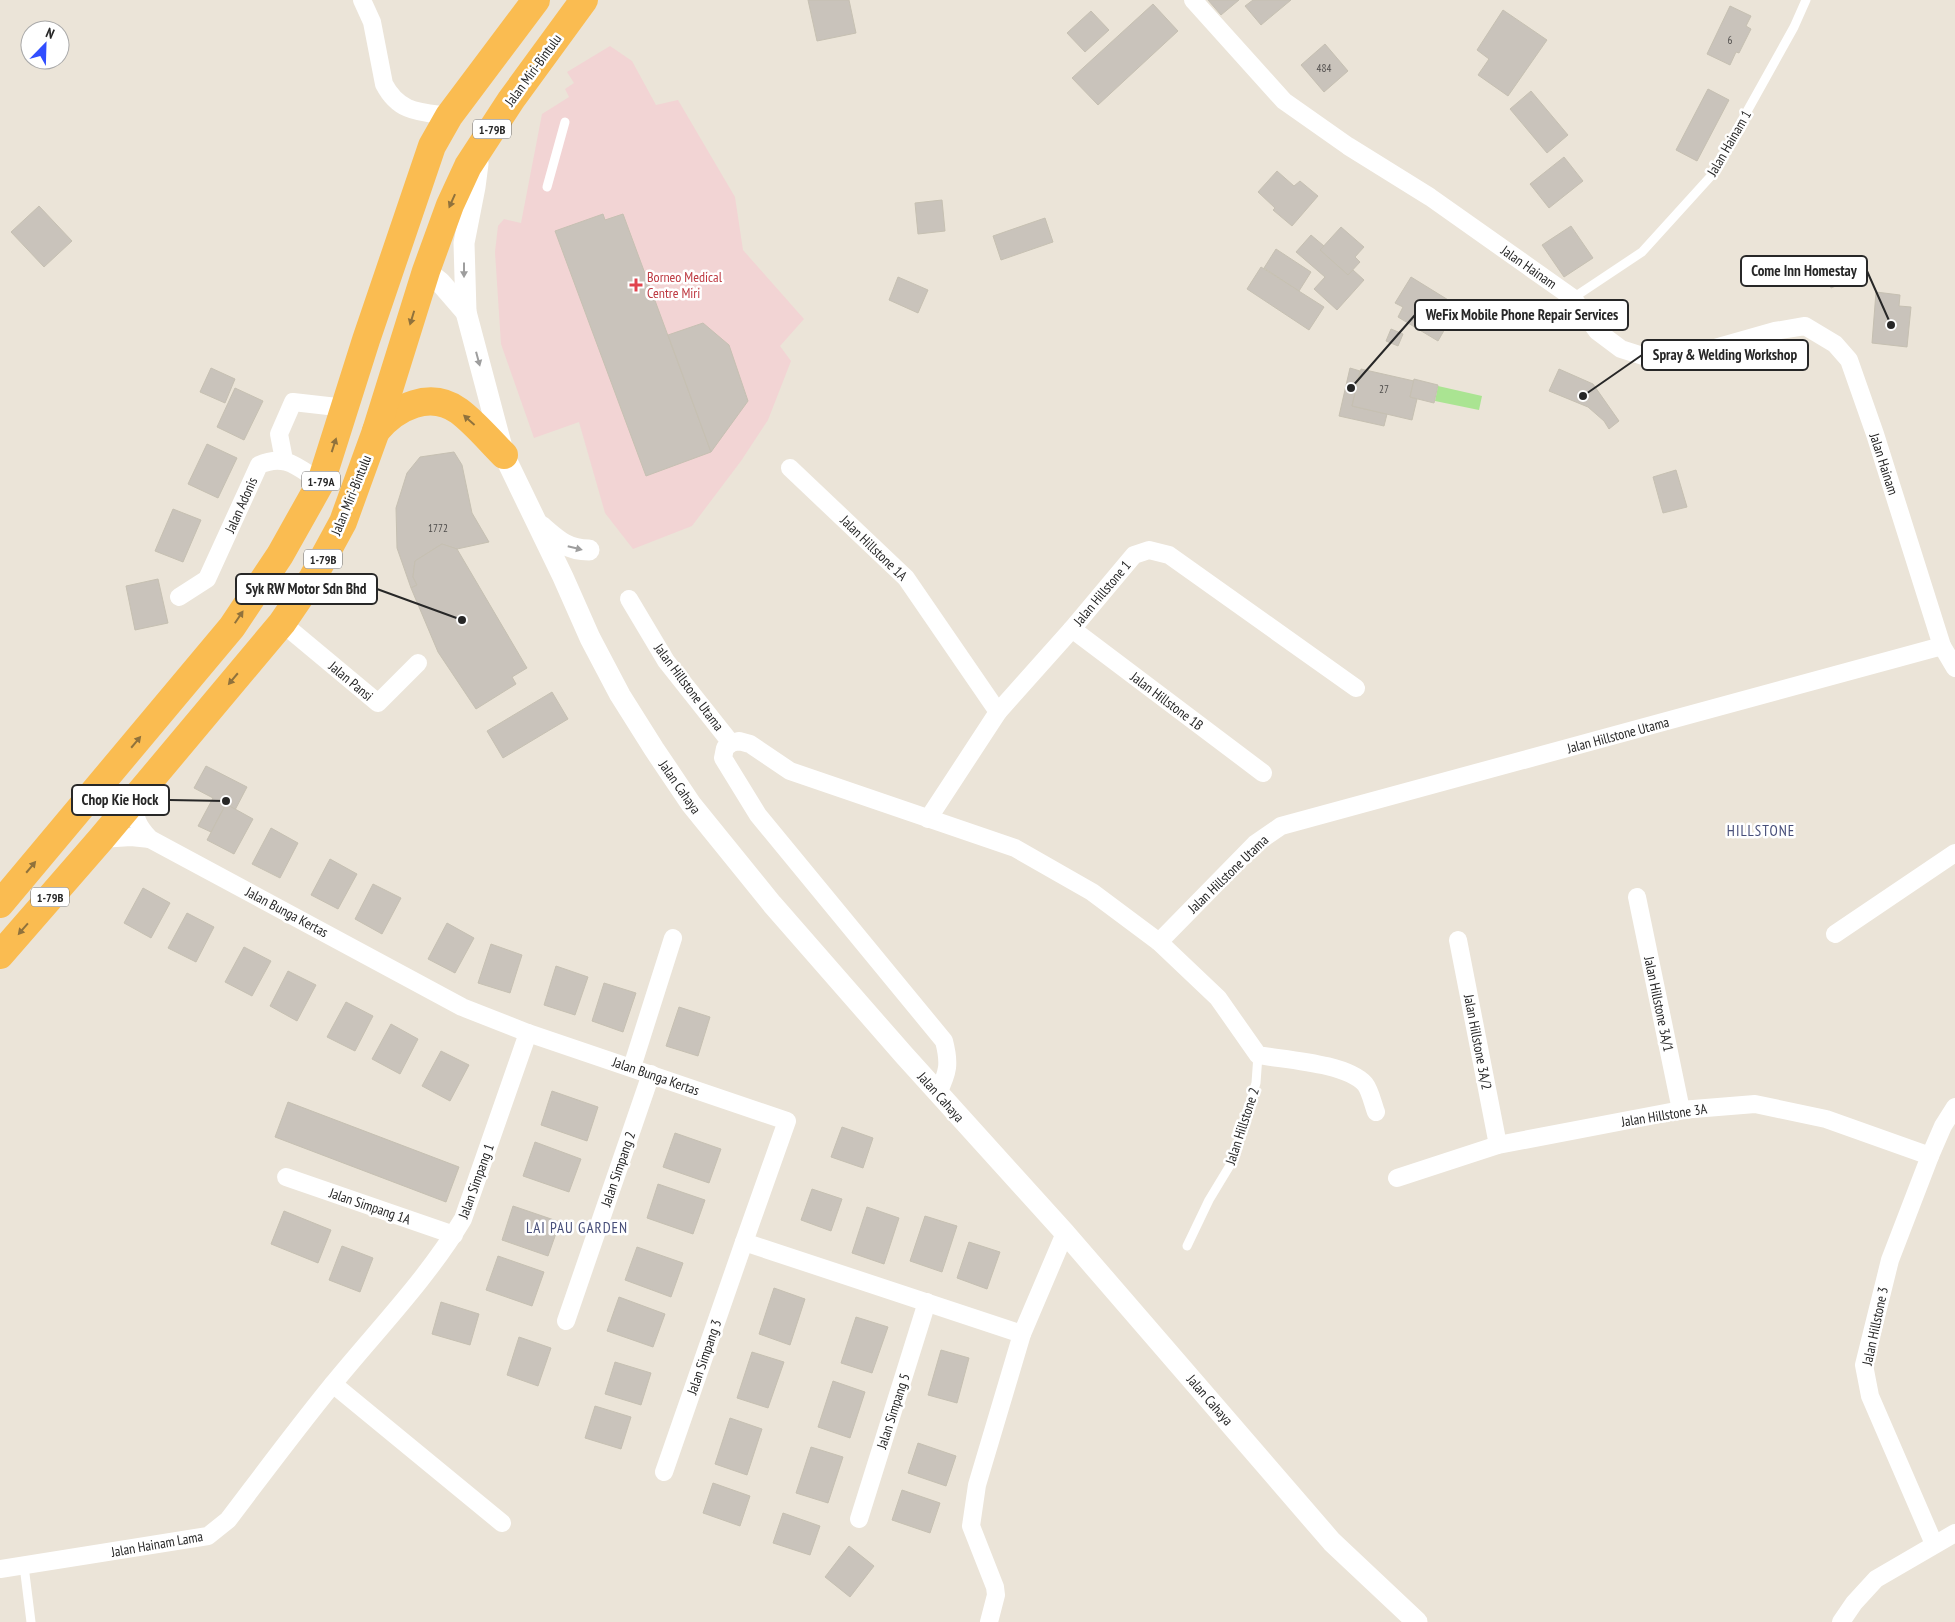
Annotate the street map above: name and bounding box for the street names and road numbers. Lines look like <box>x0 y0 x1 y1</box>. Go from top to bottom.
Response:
street label: Jalan Miri-Bintulu <box>500 30 565 110</box>
street label: Jalan Hainam 1 <box>1702 107 1755 180</box>
road number: 1-79B <box>473 120 511 138</box>
street label: Jalan Hainam <box>1497 241 1560 293</box>
street label: Jalan Hainam <box>1865 430 1902 497</box>
street label: Jalan Miri-Bintulu <box>326 452 375 539</box>
road number: 1-79A <box>302 472 340 491</box>
street label: Jalan Adonis <box>220 474 261 537</box>
street label: Jalan Hillstone 1A <box>836 511 912 585</box>
road number: 1-79B <box>304 550 342 568</box>
street label: Jalan Hillstone 1 <box>1069 557 1135 630</box>
street label: Jalan Hillstone Utama <box>650 639 728 734</box>
street label: Jalan Pansi <box>324 657 377 705</box>
street label: Jalan Hillstone 1B <box>1126 667 1207 734</box>
street label: Jalan Hillstone Utama <box>1564 713 1671 758</box>
street label: Jalan Cahaya <box>654 756 705 817</box>
street label: Jalan Hillstone Utama <box>1183 831 1272 918</box>
street label: Jalan Bunga Kertas <box>242 882 332 941</box>
road number: 1-79B <box>31 888 69 906</box>
street label: Jalan Hillstone 3A/1 <box>1640 954 1678 1053</box>
street label: Jalan Hillstone 3A/2 <box>1460 992 1496 1091</box>
street label: Jalan Bunga Kertas <box>609 1052 702 1099</box>
street label: Jalan Cahaya <box>913 1067 968 1126</box>
street label: Jalan Hillstone 2 <box>1221 1085 1263 1168</box>
street label: Jalan Hillstone 3A <box>1619 1099 1708 1131</box>
street label: Jalan Simpang 2 <box>596 1129 639 1210</box>
street label: Jalan Simpang 1 <box>454 1141 498 1222</box>
street label: Jalan Simpang 1A <box>326 1183 413 1228</box>
street label: Jalan Hillstone 3 <box>1858 1285 1892 1368</box>
street label: Jalan Simpang 3 <box>682 1317 725 1398</box>
street label: Jalan Cahaya <box>1182 1370 1237 1429</box>
street label: Jalan Simpang 5 <box>872 1371 914 1452</box>
street label: Jalan Hainam Lama <box>109 1527 204 1561</box>

